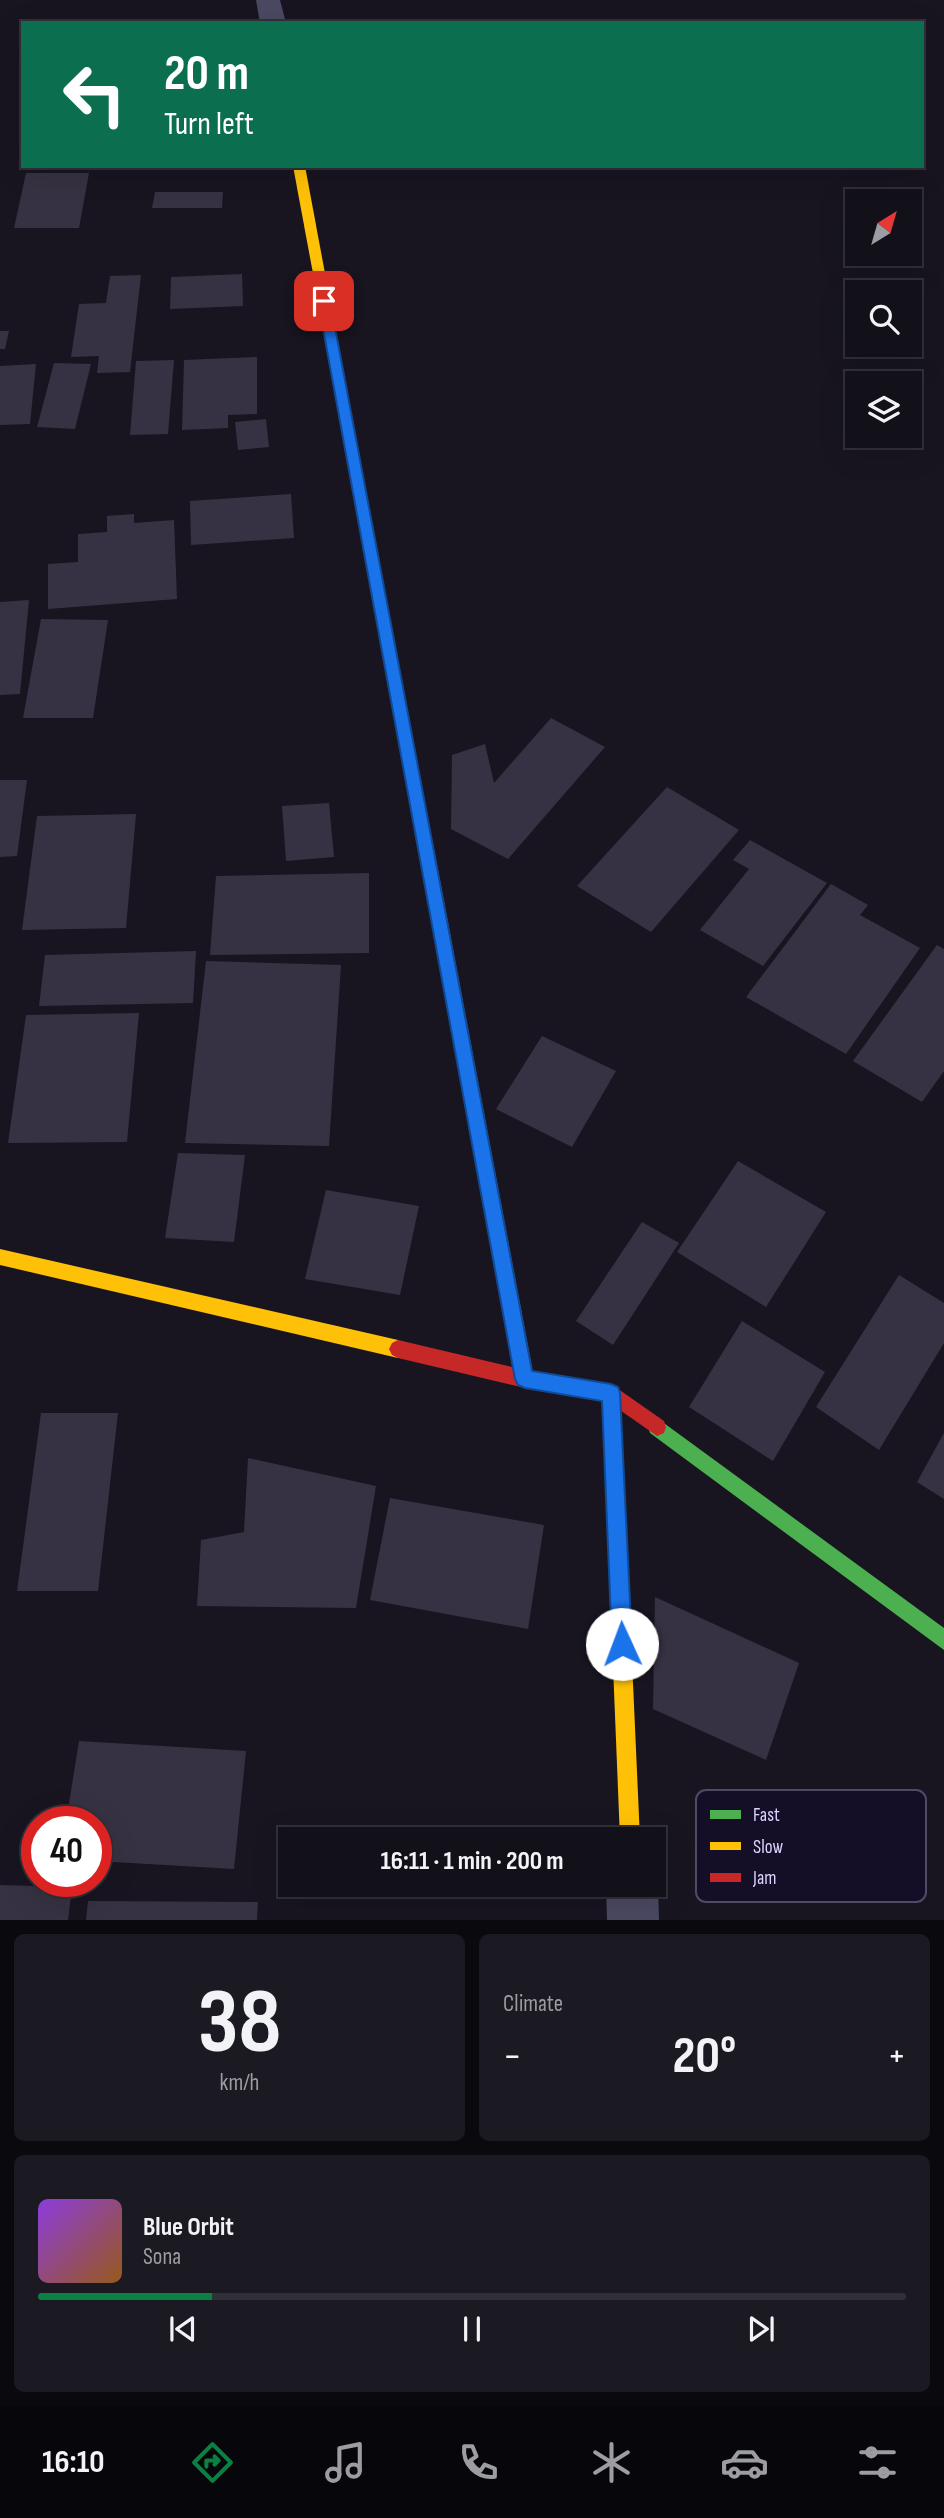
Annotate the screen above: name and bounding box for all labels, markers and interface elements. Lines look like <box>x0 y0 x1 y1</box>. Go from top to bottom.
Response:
text: 20 m <box>164 45 249 104</box>
icon: left <box>49 49 140 140</box>
text: Turn left <box>164 105 254 144</box>
north arrow <box>845 189 922 266</box>
map controls <box>845 189 922 448</box>
pin <box>294 271 354 331</box>
button: search <box>845 280 922 357</box>
icon: arrive <box>305 282 343 320</box>
button: layers <box>845 371 922 448</box>
position arrow <box>585 1607 659 1681</box>
legend <box>696 1790 926 1902</box>
text: Fast <box>753 1804 780 1827</box>
speed limit sign: 40 <box>21 1806 112 1897</box>
text: Slow <box>753 1836 783 1859</box>
text: 16:11 · 1 min · 200 m <box>380 1846 564 1877</box>
text: Jam <box>752 1867 776 1890</box>
text: 38 <box>198 1969 281 2078</box>
text: Climate <box>503 1990 563 2018</box>
text: 20° <box>673 2025 736 2088</box>
text: − <box>503 2034 522 2079</box>
text: + <box>887 2034 906 2079</box>
text: km/h <box>220 2069 259 2097</box>
text: Blue Orbit <box>143 2212 234 2243</box>
text: Sona <box>143 2243 181 2271</box>
icon: previous <box>164 2310 202 2348</box>
icon: pause <box>453 2310 491 2348</box>
icon: next <box>742 2310 780 2348</box>
icon: directions <box>188 2438 237 2487</box>
icon: music <box>321 2438 370 2487</box>
icon: phone <box>454 2438 503 2487</box>
icon: climate <box>587 2438 636 2487</box>
icon: car <box>720 2438 769 2487</box>
icon: filters <box>853 2438 902 2487</box>
text: 16:10 <box>42 2443 104 2482</box>

